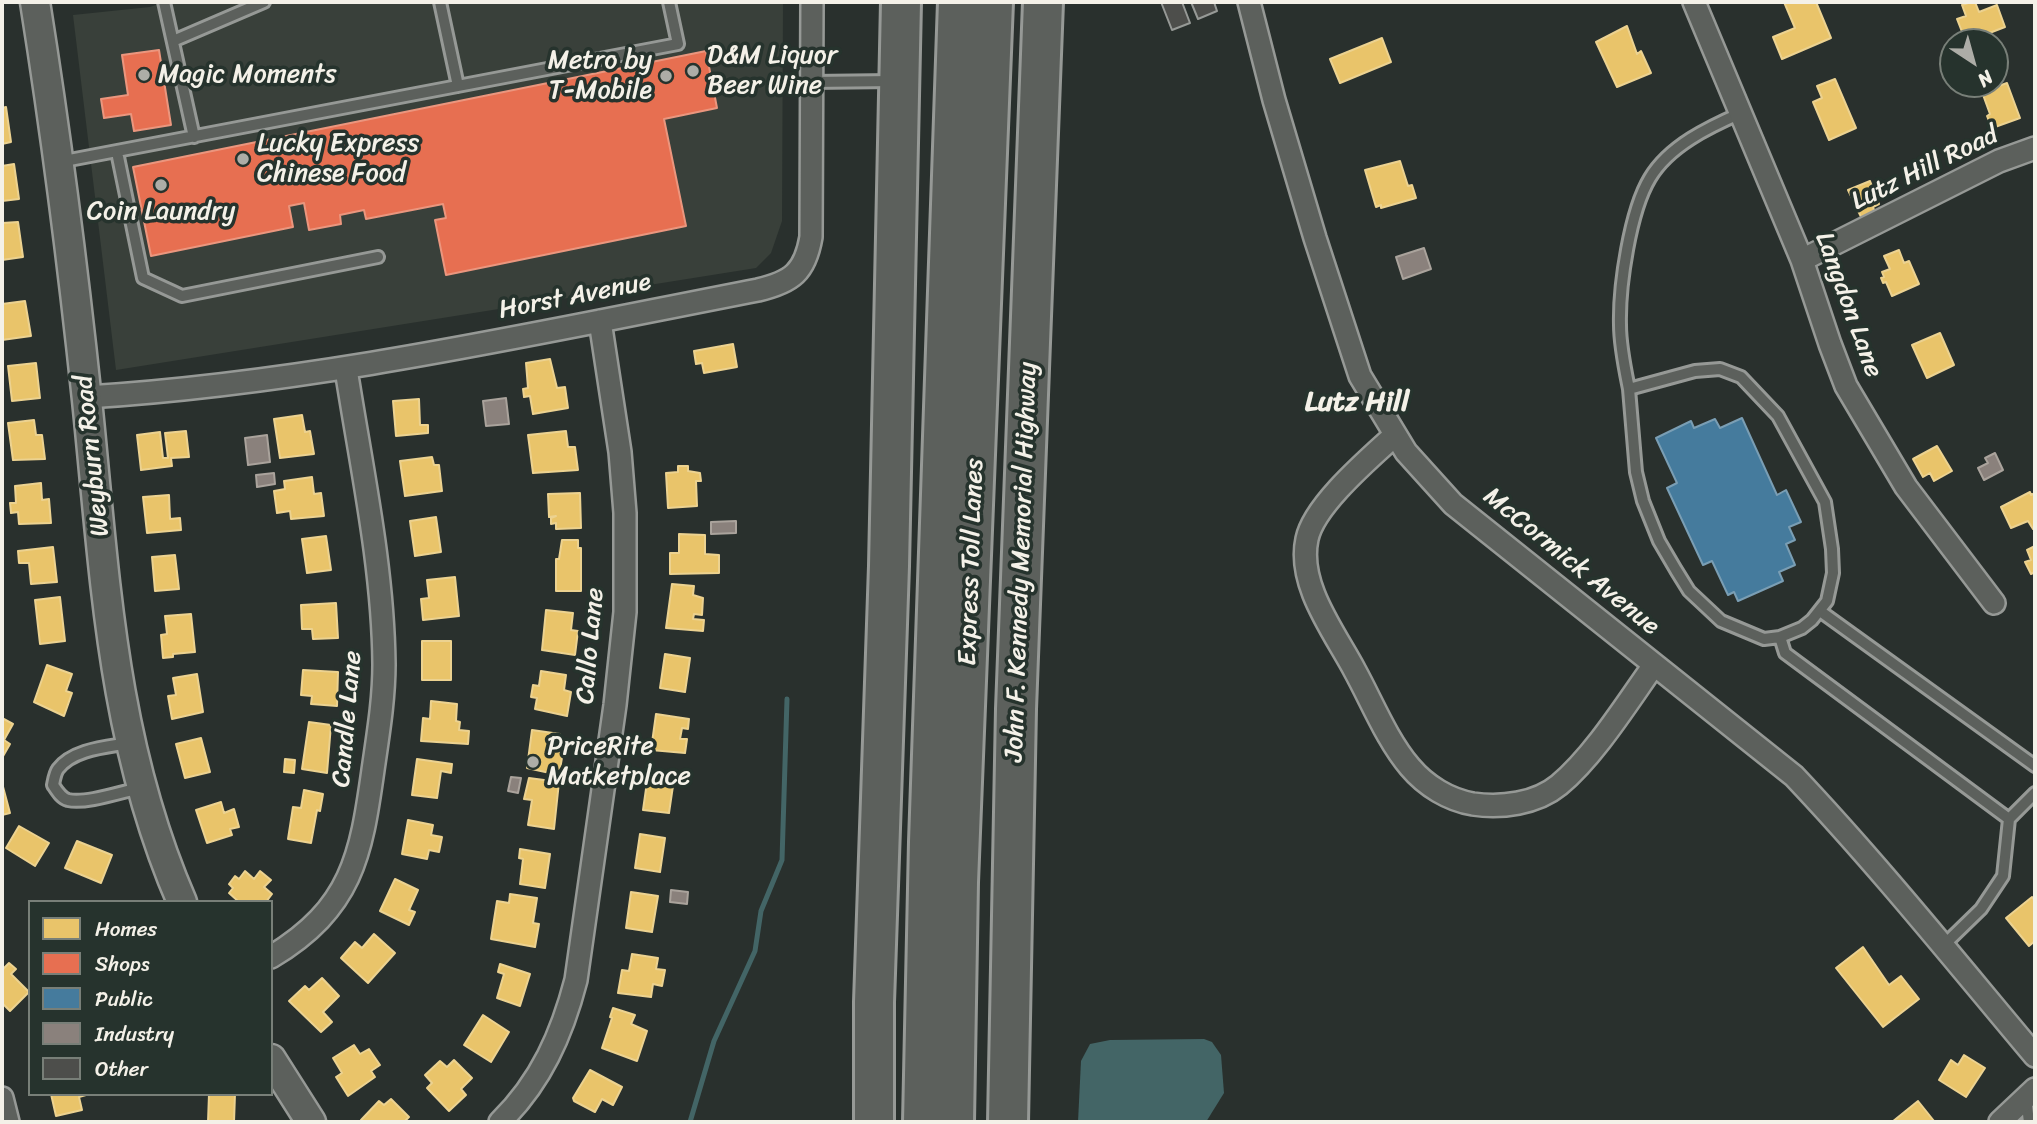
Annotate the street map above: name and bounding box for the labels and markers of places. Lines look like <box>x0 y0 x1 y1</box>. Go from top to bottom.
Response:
place label: D&M Liquor Beer Wine <box>707 40 837 102</box>
place label: Metro by T-Mobile <box>548 45 652 106</box>
place label: Magic Moments <box>158 59 337 91</box>
marker: D&M Liquor Beer Wine <box>685 63 701 79</box>
marker: Magic Moments <box>136 67 152 83</box>
marker: Metro by T-Mobile <box>658 68 674 84</box>
place label: Lucky Express Chinese Food <box>257 128 419 190</box>
marker: Lucky Express Chinese Food <box>235 151 251 167</box>
marker: Coin Laundry <box>153 177 169 193</box>
place label: Coin Laundry <box>87 196 235 228</box>
place label: PriceRite Matketplace <box>547 731 691 792</box>
marker: PriceRite Matketplace <box>525 754 541 770</box>

